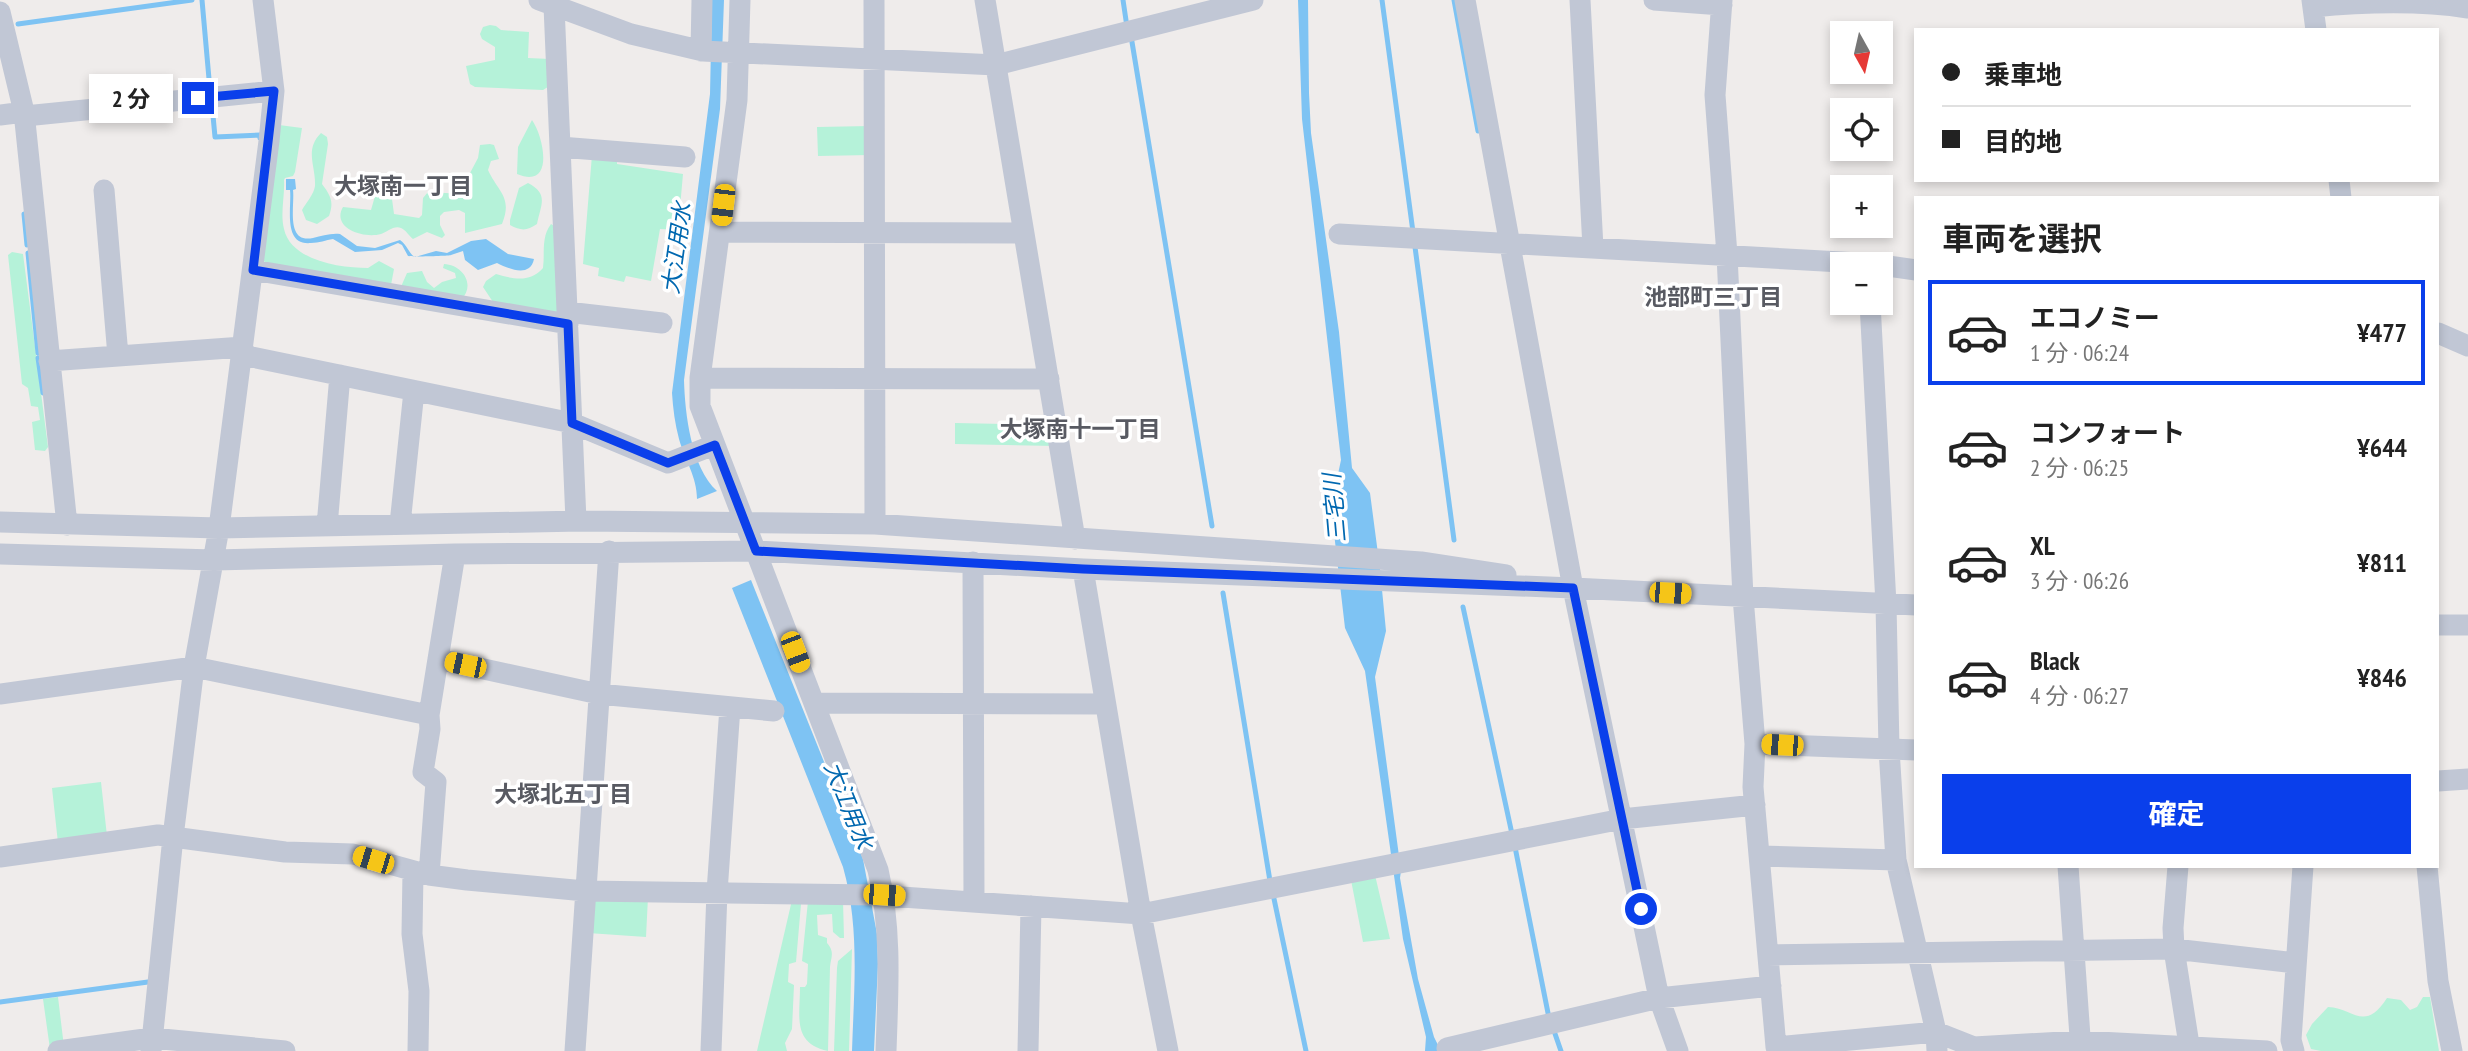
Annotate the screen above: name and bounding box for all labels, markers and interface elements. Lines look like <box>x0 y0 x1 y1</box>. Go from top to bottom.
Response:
north arrow <box>1830 21 1894 84</box>
map controls <box>1830 21 1893 315</box>
text: 乗車地 <box>1984 58 2062 91</box>
callout: 2 分 <box>90 74 174 122</box>
route end <box>182 82 214 114</box>
text: 2 分 <box>112 84 150 113</box>
button: locate <box>1830 98 1893 161</box>
text: 目的地 <box>1984 125 2062 158</box>
district label: 大塚南一丁目 <box>334 171 472 200</box>
button: + <box>1830 175 1893 238</box>
car <box>711 183 736 227</box>
water label: 大江用水 <box>655 197 697 296</box>
text: 車両を選択 <box>1942 217 2102 259</box>
button: − <box>1830 252 1893 315</box>
district label: 池部町三丁目 <box>1644 282 1782 311</box>
icon: car <box>1946 301 2009 364</box>
text: エコノミー <box>2030 301 2160 334</box>
text: ¥477 <box>2357 316 2407 349</box>
text: 1 分 · 06:24 <box>2030 338 2129 367</box>
district label: 大塚南十一丁目 <box>1000 414 1161 443</box>
icon: car <box>1946 416 2009 479</box>
text: コンフォート <box>2030 416 2185 449</box>
text: ¥644 <box>2357 431 2407 464</box>
text: 2 分 · 06:25 <box>2030 453 2129 482</box>
water label: 三宅川 <box>1316 469 1351 544</box>
text: XL <box>2030 529 2055 562</box>
icon: car <box>1946 531 2009 594</box>
text: ¥811 <box>2357 546 2407 579</box>
text: 3 分 · 06:26 <box>2030 566 2129 595</box>
car <box>1649 581 1692 605</box>
car <box>778 629 813 675</box>
text: Black <box>2030 644 2080 677</box>
icon: car <box>1946 646 2009 709</box>
car <box>443 650 488 680</box>
text: ¥846 <box>2357 661 2407 694</box>
text: 4 分 · 06:27 <box>2030 681 2129 710</box>
car <box>1761 733 1804 757</box>
water label: 大江用水 <box>818 757 881 856</box>
button: 確定 <box>1942 774 2411 854</box>
district label: 大塚北五丁目 <box>494 779 632 808</box>
car <box>350 844 397 876</box>
car <box>863 883 906 907</box>
route start <box>1625 893 1657 925</box>

